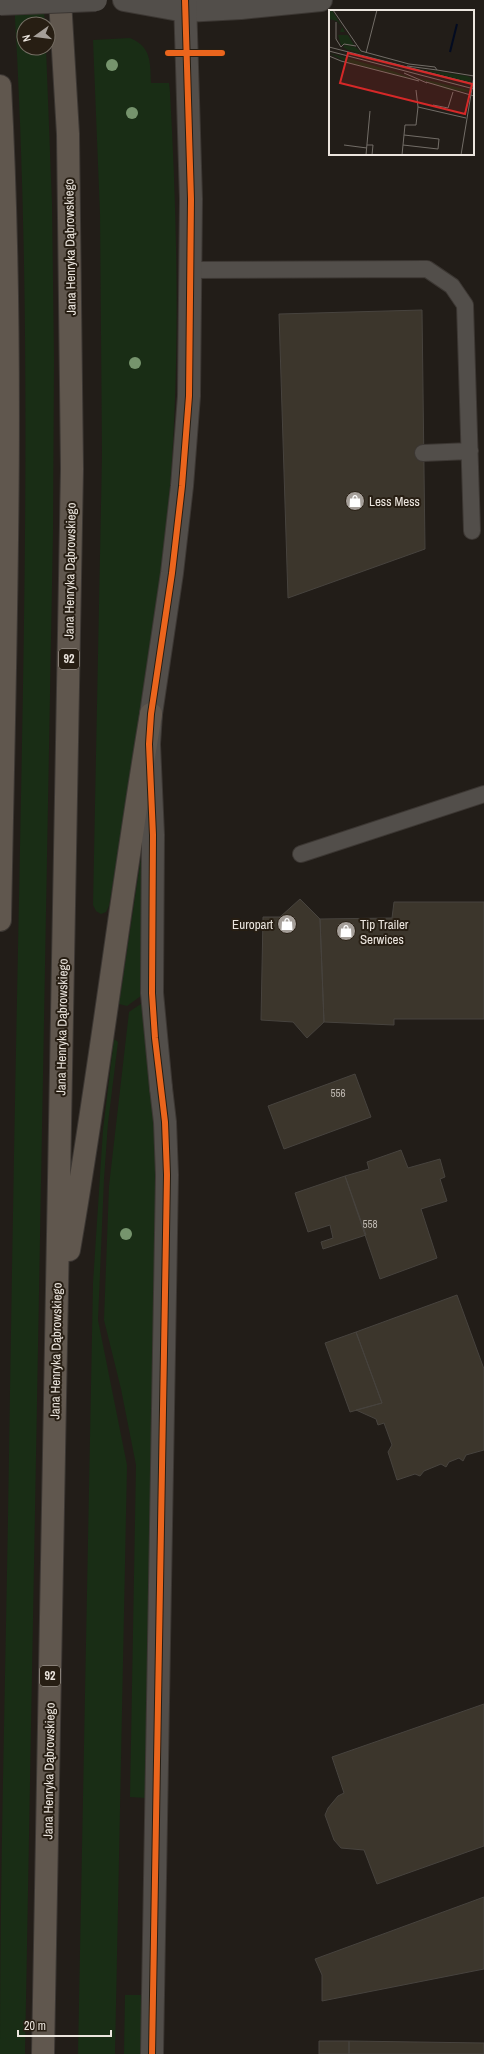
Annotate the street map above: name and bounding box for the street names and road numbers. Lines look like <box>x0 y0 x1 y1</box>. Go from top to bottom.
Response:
street label: Jana Henryka Dąbrowskiego <box>60 178 80 316</box>
street label: Jana Henryka Dąbrowskiego <box>60 502 80 640</box>
road number: 92 <box>59 649 79 669</box>
street label: Jana Henryka Dąbrowskiego <box>52 958 72 1096</box>
street label: Jana Henryka Dąbrowskiego <box>46 1282 66 1420</box>
road number: 92 <box>40 1666 60 1686</box>
street label: Jana Henryka Dąbrowskiego <box>39 1702 59 1840</box>

